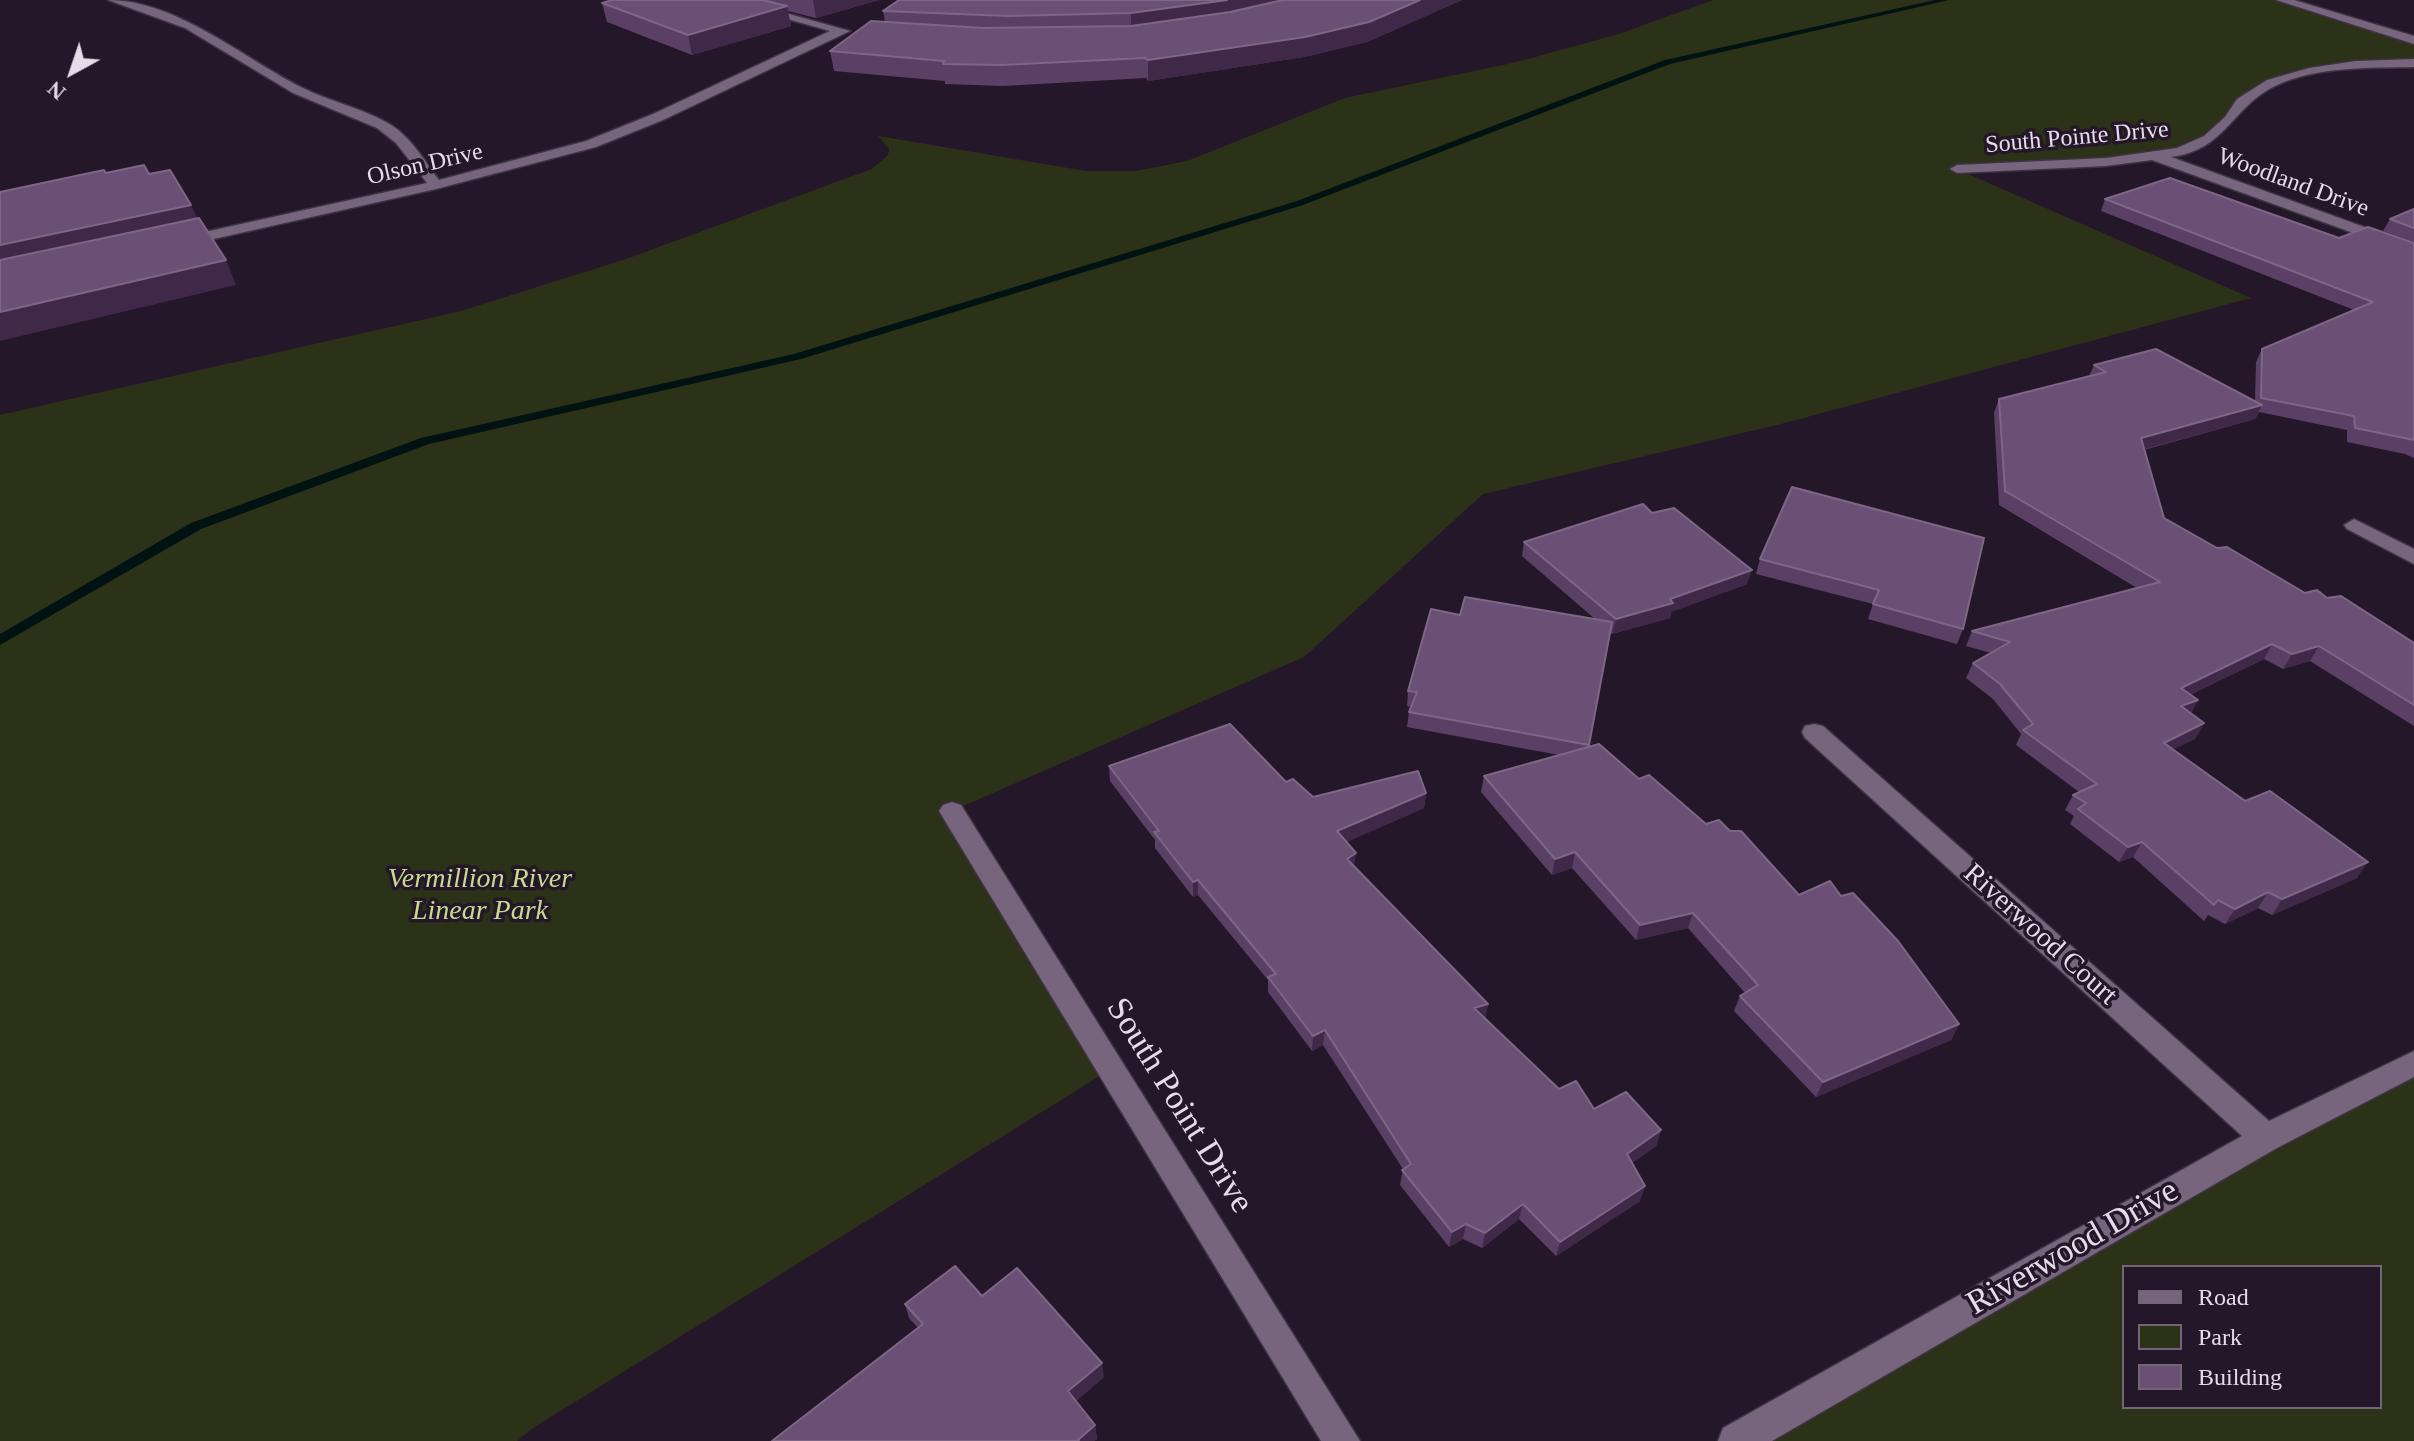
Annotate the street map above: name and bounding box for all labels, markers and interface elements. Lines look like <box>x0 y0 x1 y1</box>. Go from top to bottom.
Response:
north arrow <box>32 32 112 112</box>
text: N <box>42 76 70 105</box>
street label: South Pointe Drive <box>1984 116 2170 160</box>
street label: Olson Drive <box>364 138 486 192</box>
street label: Woodland Drive <box>2214 142 2372 224</box>
street label: Riverwood Court <box>1956 857 2124 1013</box>
park label: Vermillion River Linear Park <box>388 863 572 929</box>
street label: South Point Drive <box>1097 991 1261 1221</box>
street label: Riverwood Drive <box>1960 1171 2186 1325</box>
legend <box>2122 1265 2382 1409</box>
text: Road <box>2198 1284 2249 1310</box>
text: Park <box>2198 1324 2242 1350</box>
text: Building <box>2198 1364 2282 1390</box>

